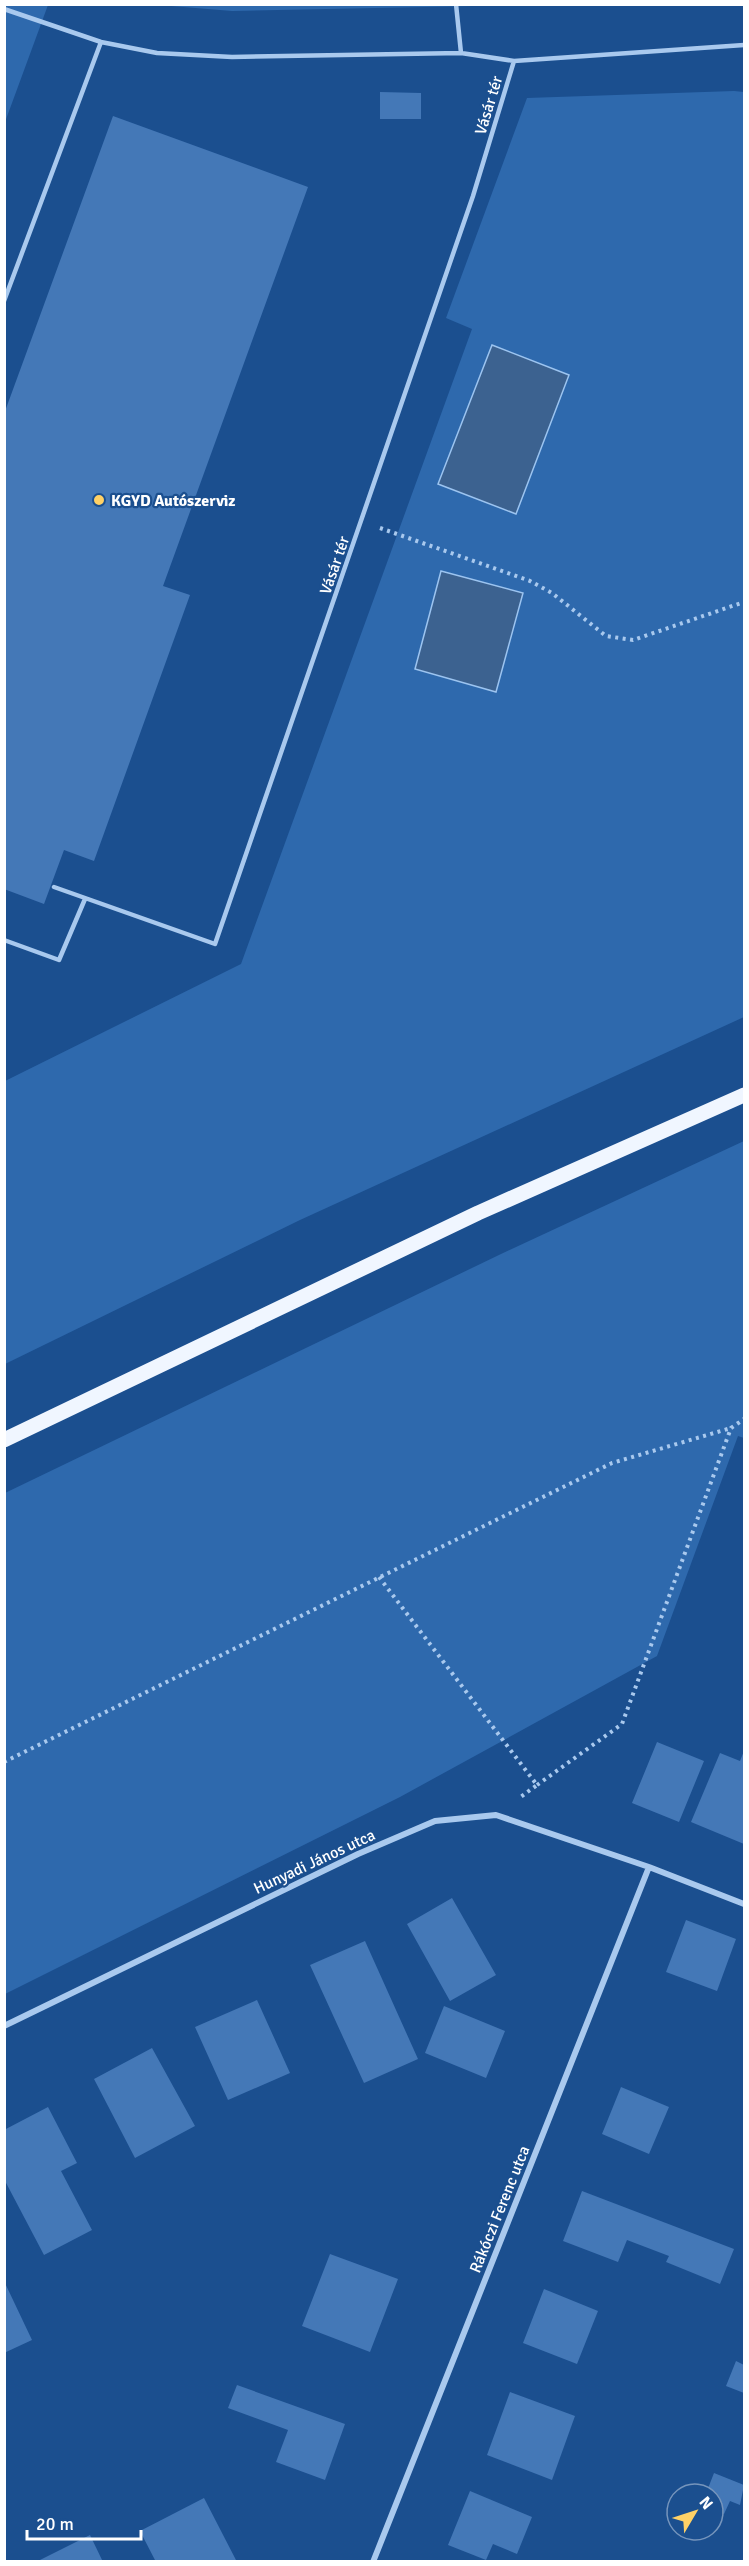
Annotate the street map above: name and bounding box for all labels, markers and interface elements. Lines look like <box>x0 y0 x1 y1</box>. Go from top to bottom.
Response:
street label: Vásár tér <box>471 73 507 137</box>
place label: KGYD Autószerviz <box>111 491 235 511</box>
marker: KGYD Autószerviz <box>92 493 106 507</box>
street label: Vásár tér <box>316 533 354 597</box>
street label: Hunyadi János utca <box>250 1825 378 1899</box>
street label: Rákóczi Ferenc utca <box>465 2143 535 2276</box>
north arrow <box>665 2482 725 2542</box>
text: N <box>695 2493 717 2514</box>
scale bar <box>27 2503 141 2541</box>
text: 20 m <box>36 2513 74 2535</box>

